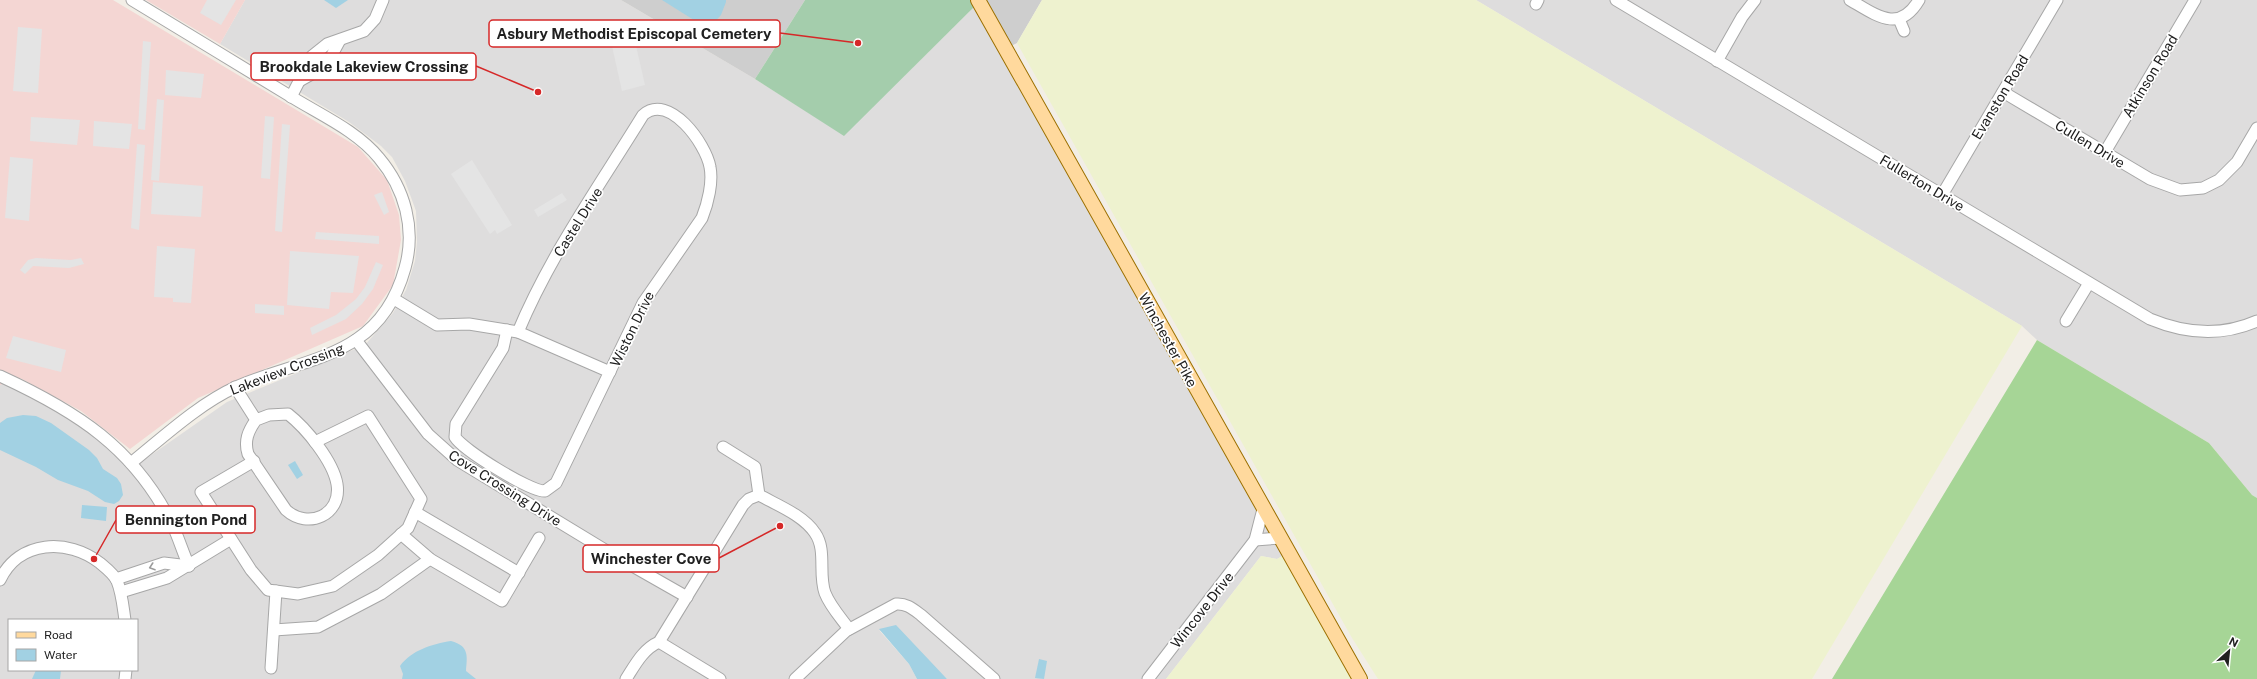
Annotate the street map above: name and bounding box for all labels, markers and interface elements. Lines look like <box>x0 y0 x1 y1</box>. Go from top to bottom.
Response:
callout: Asbury Methodist Episcopal Cemetery <box>489 20 780 47</box>
text: Asbury Methodist Episcopal Cemetery <box>497 25 772 42</box>
street label: Atkinson Road <box>2119 32 2181 120</box>
street label: Evanston Road <box>1968 52 2032 142</box>
callout: Brookdale Lakeview Crossing <box>251 53 476 80</box>
text: Brookdale Lakeview Crossing <box>260 58 469 75</box>
street label: Cullen Drive <box>2052 117 2128 171</box>
street label: Fullerton Drive <box>1877 152 1967 215</box>
street label: Castel Drive <box>550 184 606 260</box>
street label: Wiston Drive <box>607 289 657 369</box>
street label: Winchester Pike <box>1135 290 1201 390</box>
street label: Lakeview Crossing <box>228 340 347 398</box>
street label: Cove Crossing Drive <box>446 447 564 529</box>
callout: Bennington Pond <box>116 506 255 533</box>
text: Bennington Pond <box>125 511 247 528</box>
callout: Winchester Cove <box>583 545 719 572</box>
text: Winchester Cove <box>591 550 711 567</box>
one-way arrow <box>149 563 156 571</box>
street label: Wincove Drive <box>1167 569 1237 651</box>
legend <box>8 619 138 671</box>
text: Road <box>44 628 72 642</box>
north arrow <box>2209 631 2249 671</box>
text: N <box>2227 635 2240 649</box>
text: Water <box>44 648 78 662</box>

